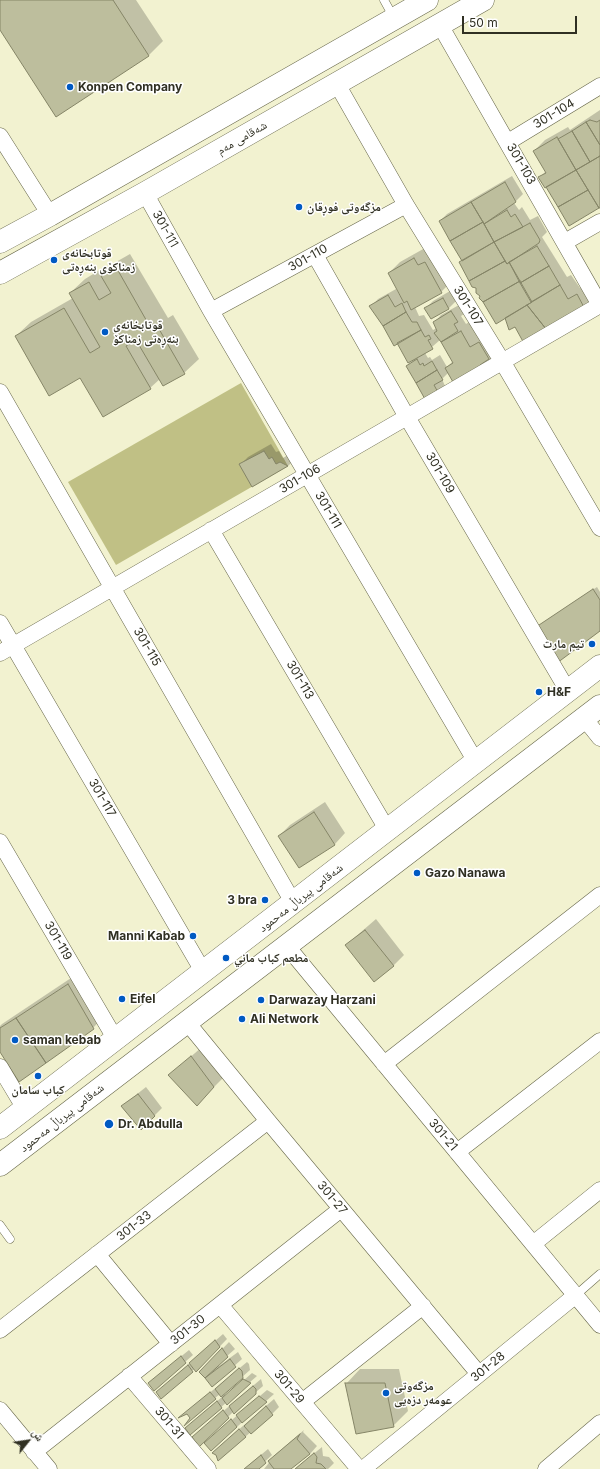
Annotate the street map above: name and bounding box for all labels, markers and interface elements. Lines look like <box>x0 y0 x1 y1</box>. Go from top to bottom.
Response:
scale bar <box>464 8 579 34</box>
text: 50 m <box>469 15 498 30</box>
place label: Konpen Company <box>78 80 182 94</box>
marker: Konpen Company <box>65 82 75 92</box>
street label: 301-104 <box>531 96 577 132</box>
street label: شەقامی مەم <box>214 118 270 158</box>
street label: 301-103 <box>503 141 539 187</box>
place label: مزگەوتی فوڕقان <box>307 200 381 214</box>
marker: مزگەوتی فوڕقان <box>294 202 304 212</box>
street label: 301-111 <box>149 208 181 250</box>
street label: 301-110 <box>286 241 330 275</box>
place label: قوتابخانەی زمناكۆی بنەڕەتی <box>62 246 135 274</box>
marker: قوتابخانەی زمناكۆی بنەڕەتی <box>49 255 59 265</box>
street label: 301-107 <box>450 283 486 329</box>
place label: قوتابخانەی بنەڕەتی زمناکۆ <box>113 318 179 346</box>
marker: قوتابخانەی بنەڕەتی زمناکۆ <box>100 327 110 337</box>
street label: 301-109 <box>422 450 458 496</box>
street label: 301-106 <box>277 461 323 497</box>
street label: 301-111 <box>312 489 344 531</box>
street label: 301-115 <box>130 625 164 669</box>
place label: تیم مارت <box>543 637 584 651</box>
marker: تیم مارت <box>587 639 597 649</box>
street label: 301-113 <box>283 658 317 702</box>
place label: H&F <box>547 685 571 699</box>
marker: H&F <box>534 687 544 697</box>
street label: 301-117 <box>85 776 119 820</box>
street label: شەقامی پیرباڵ مەحمود <box>256 861 346 935</box>
place label: Gazo Nanawa <box>425 866 505 880</box>
marker: Gazo Nanawa <box>412 868 422 878</box>
place label: 3 bra <box>227 893 257 907</box>
marker: 3 bra <box>260 895 270 905</box>
street label: 301-119 <box>41 919 75 963</box>
place label: Manni Kabab <box>108 929 185 943</box>
marker: Manni Kabab <box>188 931 198 941</box>
place label: مطعم كباب ماني <box>234 951 309 965</box>
marker: مطعم كباب ماني <box>221 953 231 963</box>
place label: Eifel <box>130 992 155 1006</box>
place label: Darwazay Harzani <box>269 993 376 1007</box>
marker: Eifel <box>117 994 127 1004</box>
marker: Darwazay Harzani <box>256 995 266 1005</box>
place label: Ali Network <box>250 1012 319 1026</box>
marker: Ali Network <box>237 1014 247 1024</box>
place label: saman kebab <box>23 1033 101 1047</box>
marker: saman kebab <box>10 1035 20 1045</box>
marker: کباب سامان <box>33 1071 43 1081</box>
street label: شەقامی پیرباڵ مەحمود <box>17 1081 107 1155</box>
place label: کباب سامان <box>11 1083 65 1097</box>
street label: 301-21 <box>426 1116 460 1154</box>
place label: Dr. Abdulla <box>118 1117 183 1131</box>
marker: Dr. Abdulla <box>103 1118 115 1130</box>
street label: 301-27 <box>314 1178 350 1218</box>
street label: 301-33 <box>114 1208 154 1244</box>
street label: 301-30 <box>168 1312 208 1348</box>
street label: 301-28 <box>468 1349 508 1385</box>
street label: 301-29 <box>271 1367 307 1407</box>
place label: مزگەوتی عومەر دزەیی <box>394 1379 452 1407</box>
marker: مزگەوتی عومەر دزەیی <box>381 1388 391 1398</box>
street label: 301-31 <box>151 1404 187 1442</box>
north arrow <box>8 1421 48 1461</box>
text: ش <box>29 1426 47 1444</box>

